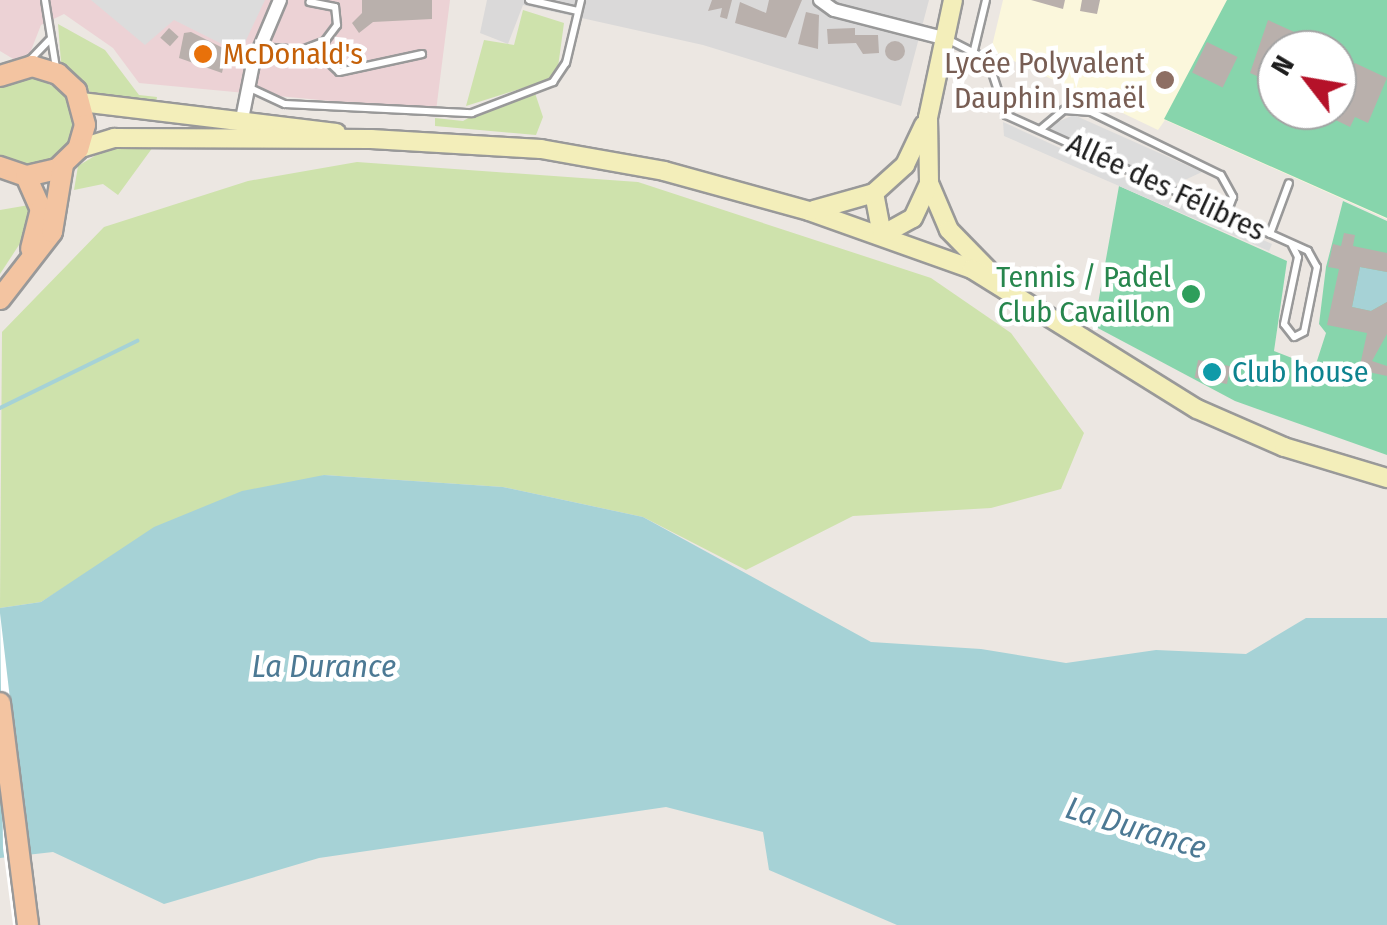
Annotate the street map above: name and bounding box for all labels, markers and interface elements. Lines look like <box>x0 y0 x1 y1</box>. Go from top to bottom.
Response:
north arrow <box>1257 30 1357 130</box>
place label: McDonald's <box>223 36 363 72</box>
marker: McDonald's <box>192 43 214 65</box>
place label: Lycée Polyvalent Dauphin Ismaël <box>944 45 1145 116</box>
text: N <box>1264 50 1301 81</box>
marker: Lycée Polyvalent Dauphin Ismaël <box>1154 69 1176 91</box>
street label: Allée des Félibres <box>1061 125 1271 249</box>
place label: Tennis / Padel Club Cavaillon <box>996 259 1171 330</box>
marker: Tennis / Padel Club Cavaillon <box>1180 283 1202 305</box>
place label: Club house <box>1232 354 1368 390</box>
marker: Club house <box>1201 361 1223 383</box>
water label: La Durance <box>252 647 396 685</box>
water label: La Durance <box>1061 789 1211 867</box>

